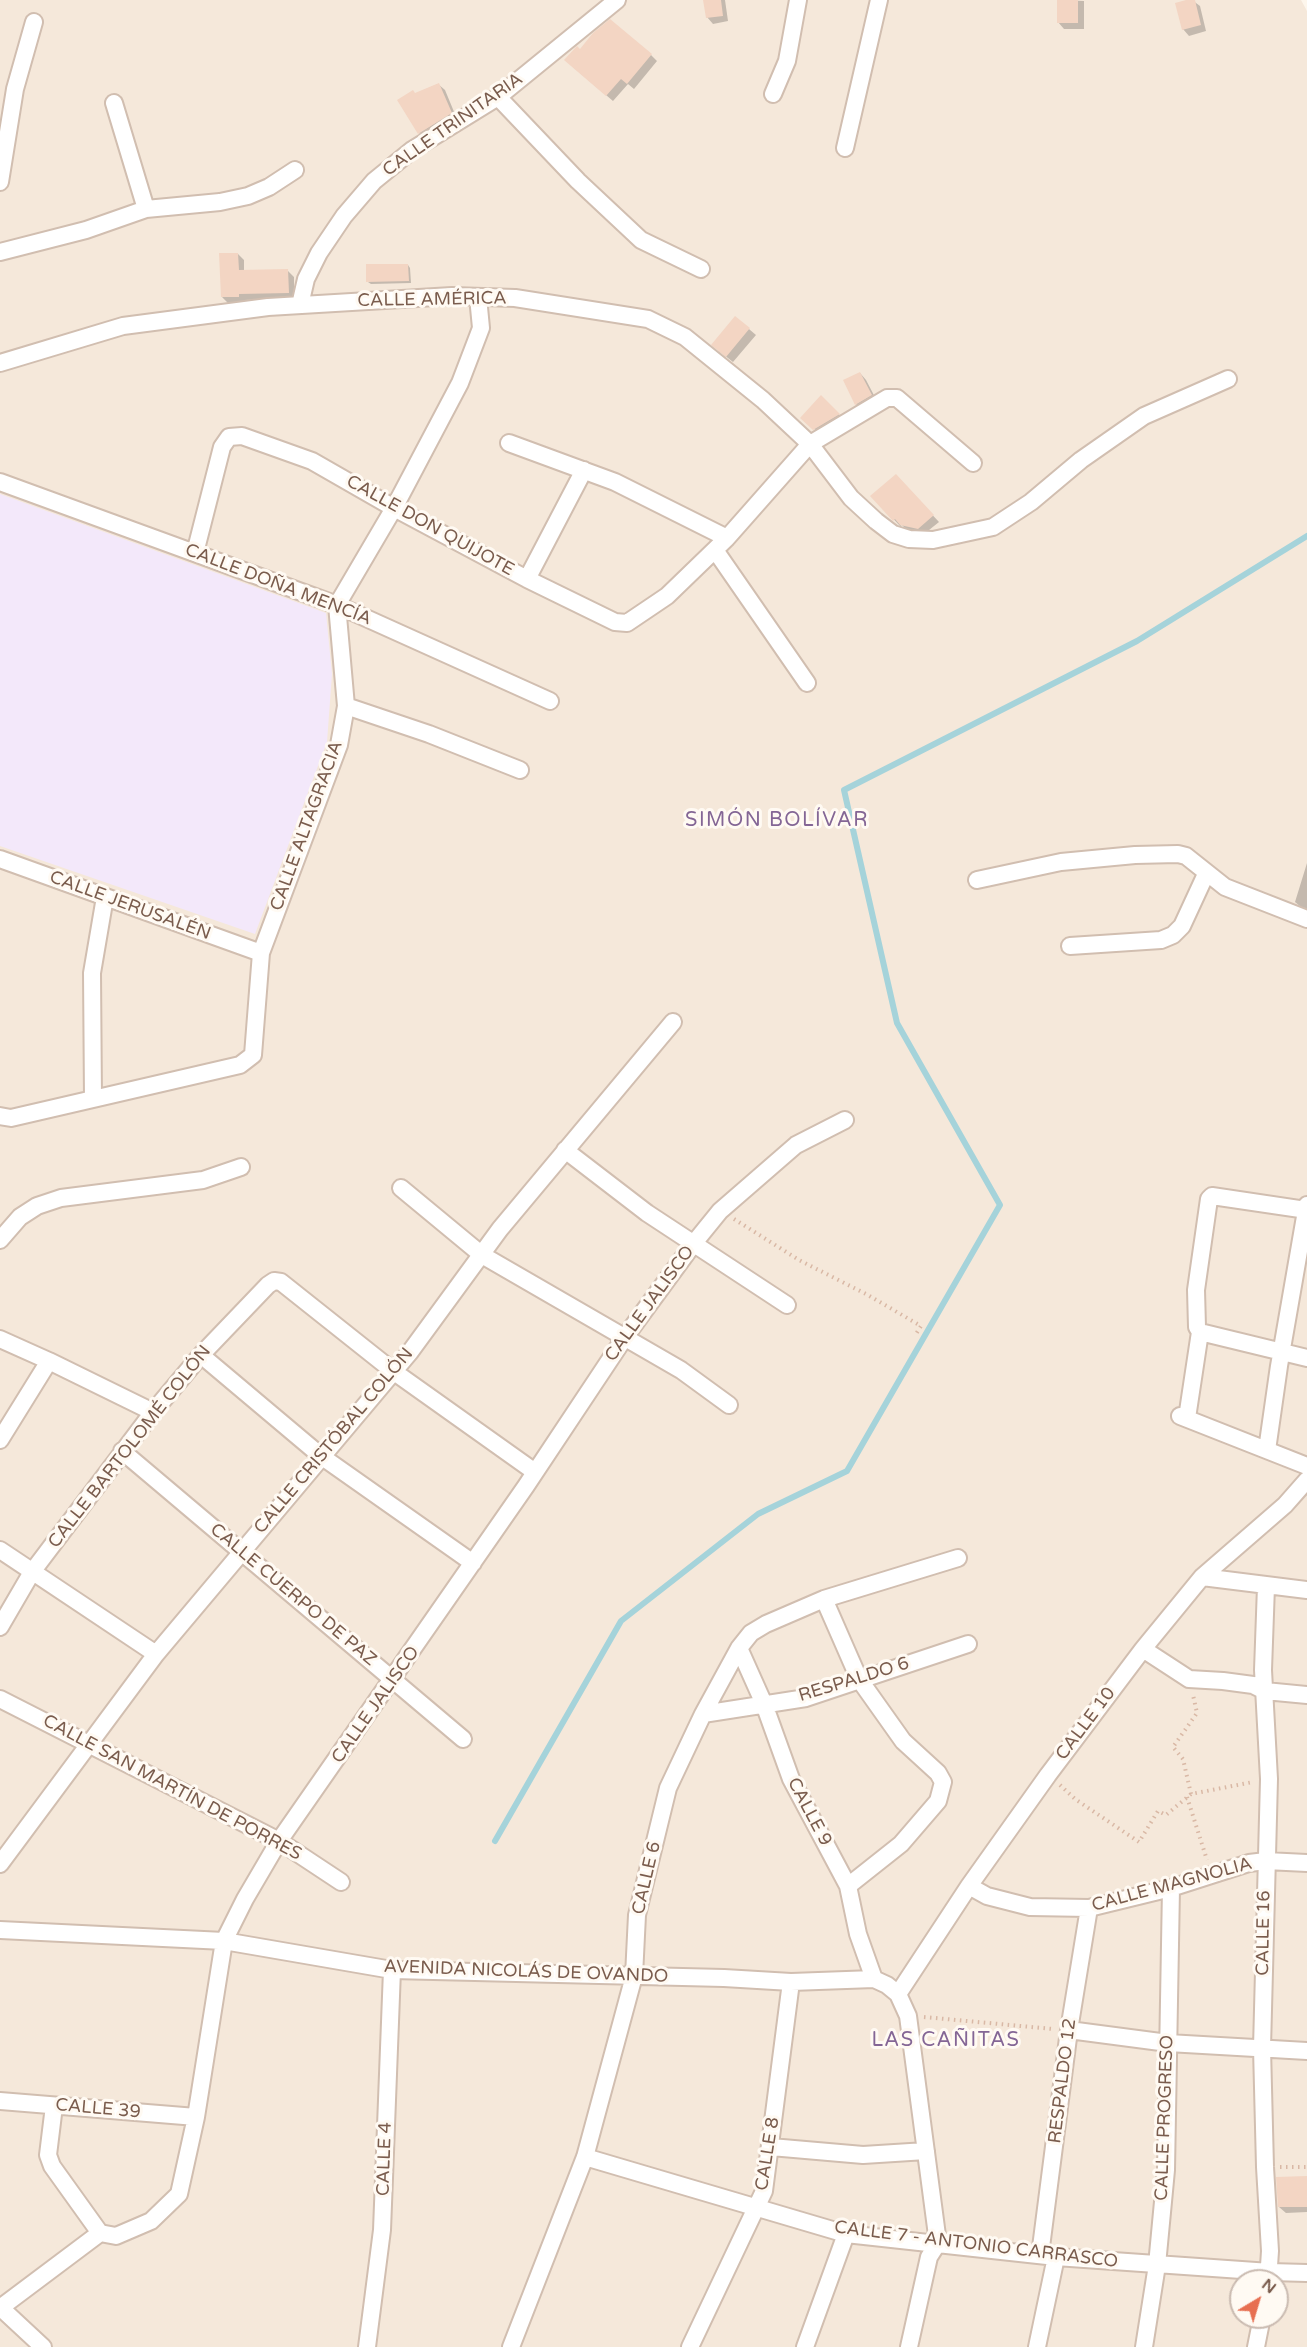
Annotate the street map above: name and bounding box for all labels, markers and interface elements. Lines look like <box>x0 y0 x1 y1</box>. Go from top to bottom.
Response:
street label: CALLE TRINITARIA <box>379 69 527 181</box>
street label: CALLE AMÉRICA <box>357 288 507 312</box>
street label: CALLE DON QUIJOTE <box>342 471 518 581</box>
street label: CALLE DOÑA MENCÍA <box>182 539 374 631</box>
street label: CALLE ALTAGRACIA <box>266 738 348 914</box>
district label: SIMÓN BOLÍVAR <box>685 809 869 833</box>
street label: CALLE JERUSALÉN <box>46 867 214 945</box>
street label: CALLE JALISCO <box>601 1242 699 1366</box>
street label: CALLE BARTOLOMÉ COLÓN <box>44 1341 216 1553</box>
street label: CALLE CRISTÓBAL COLÓN <box>250 1344 418 1538</box>
street label: CALLE CUERPO DE PAZ <box>205 1519 381 1671</box>
street label: CALLE JALISCO <box>328 1642 424 1768</box>
street label: RESPALDO 6 <box>796 1653 912 1707</box>
street label: CALLE 10 <box>1052 1683 1120 1765</box>
street label: CALLE SAN MARTÍN DE PORRES <box>39 1710 305 1866</box>
street label: CALLE 9 <box>782 1774 836 1850</box>
street label: CALLE 6 <box>628 1839 666 1917</box>
street label: CALLE MAGNOLIA <box>1090 1853 1254 1917</box>
street label: CALLE 16 <box>1252 1890 1276 1976</box>
street label: AVENIDA NICOLÁS DE OVANDO <box>383 1956 669 1988</box>
street label: RESPALDO 12 <box>1045 2017 1081 2145</box>
district label: LAS CAÑITAS <box>872 2029 1020 2053</box>
street label: CALLE PROGRESO <box>1151 2035 1179 2201</box>
street label: CALLE 39 <box>54 2095 142 2123</box>
street label: CALLE 8 <box>752 2116 784 2192</box>
street label: CALLE 4 <box>373 2122 397 2196</box>
street label: CALLE 7 - ANTONIO CARRASCO <box>833 2217 1119 2273</box>
north arrow <box>1229 2269 1289 2329</box>
text: N <box>1258 2275 1280 2298</box>

